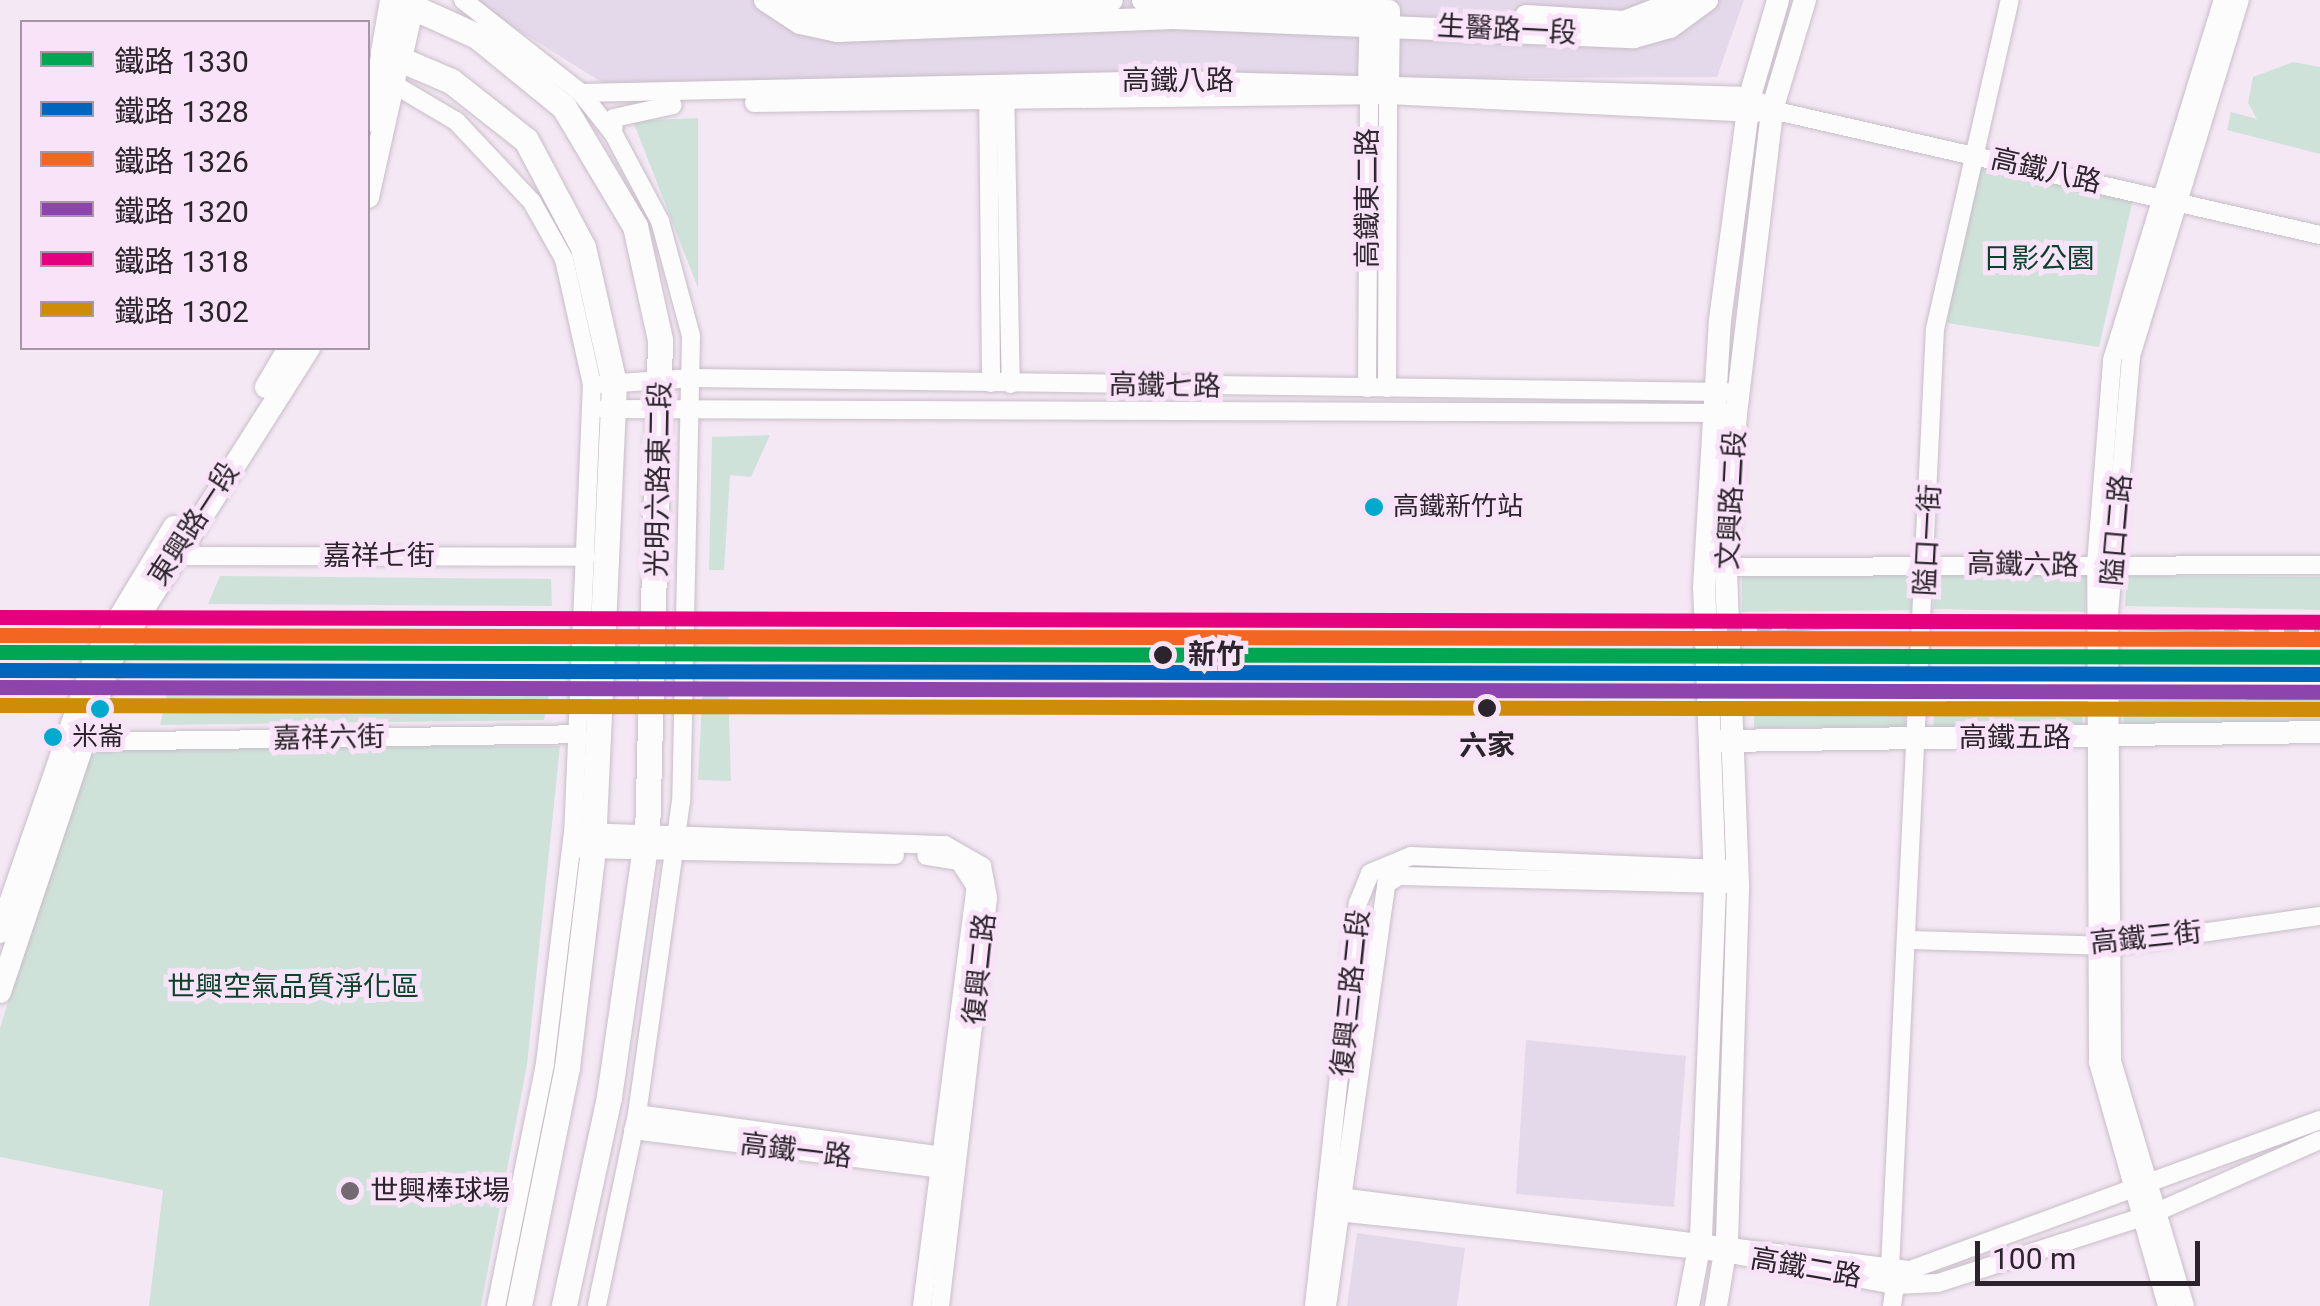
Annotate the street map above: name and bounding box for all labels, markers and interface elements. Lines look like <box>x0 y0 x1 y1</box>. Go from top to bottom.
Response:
street label: 生醫路一段 <box>1436 10 1578 50</box>
legend <box>20 20 370 350</box>
text: 鐵路 1330 <box>114 44 249 79</box>
street label: 高鐵八路 <box>1122 64 1234 98</box>
text: 鐵路 1328 <box>114 94 249 129</box>
street label: 高鐵東二路 <box>1351 128 1385 268</box>
street label: 高鐵八路 <box>1988 142 2104 200</box>
text: 鐵路 1326 <box>114 144 249 179</box>
text: 鐵路 1320 <box>114 194 249 229</box>
park label: 日影公園 <box>1983 242 2095 276</box>
text: 鐵路 1318 <box>114 244 249 279</box>
text: 鐵路 1302 <box>114 294 249 329</box>
street label: 高鐵七路 <box>1109 368 1221 404</box>
street label: 光明六路東二段 <box>640 381 678 577</box>
street label: 文興路二段 <box>1712 429 1752 571</box>
street label: 東興路一段 <box>142 456 246 592</box>
street label: 隘口二路 <box>2095 473 2139 587</box>
street label: 隘口一街 <box>1908 483 1948 597</box>
place label: 高鐵新竹站 <box>1393 491 1523 523</box>
marker: 高鐵新竹站 <box>1364 497 1384 517</box>
street label: 嘉祥七街 <box>323 539 435 573</box>
street label: 高鐵六路 <box>1967 547 2079 583</box>
place label: 新竹 <box>1188 638 1244 672</box>
marker: 新竹 <box>1147 639 1179 671</box>
marker: 六家 <box>1471 692 1503 724</box>
unlabelled marker <box>90 699 110 719</box>
street label: 嘉祥六街 <box>273 720 385 756</box>
place label: 米崙 <box>72 721 124 753</box>
street label: 高鐵五路 <box>1959 721 2071 755</box>
marker: 米崙 <box>43 727 63 747</box>
place label: 六家 <box>1459 729 1515 763</box>
street label: 復興三路二段 <box>1326 908 1376 1078</box>
street label: 復興二路 <box>957 912 1003 1026</box>
street label: 高鐵三街 <box>2089 915 2203 961</box>
park label: 世興空氣品質淨化區 <box>167 970 419 1004</box>
street label: 高鐵一路 <box>738 1128 854 1174</box>
place label: 世興棒球場 <box>370 1174 510 1208</box>
marker: 世興棒球場 <box>339 1180 361 1202</box>
scale bar <box>1980 1221 2205 1283</box>
text: 100 m <box>1992 1241 2076 1276</box>
street label: 高鐵二路 <box>1748 1242 1864 1294</box>

